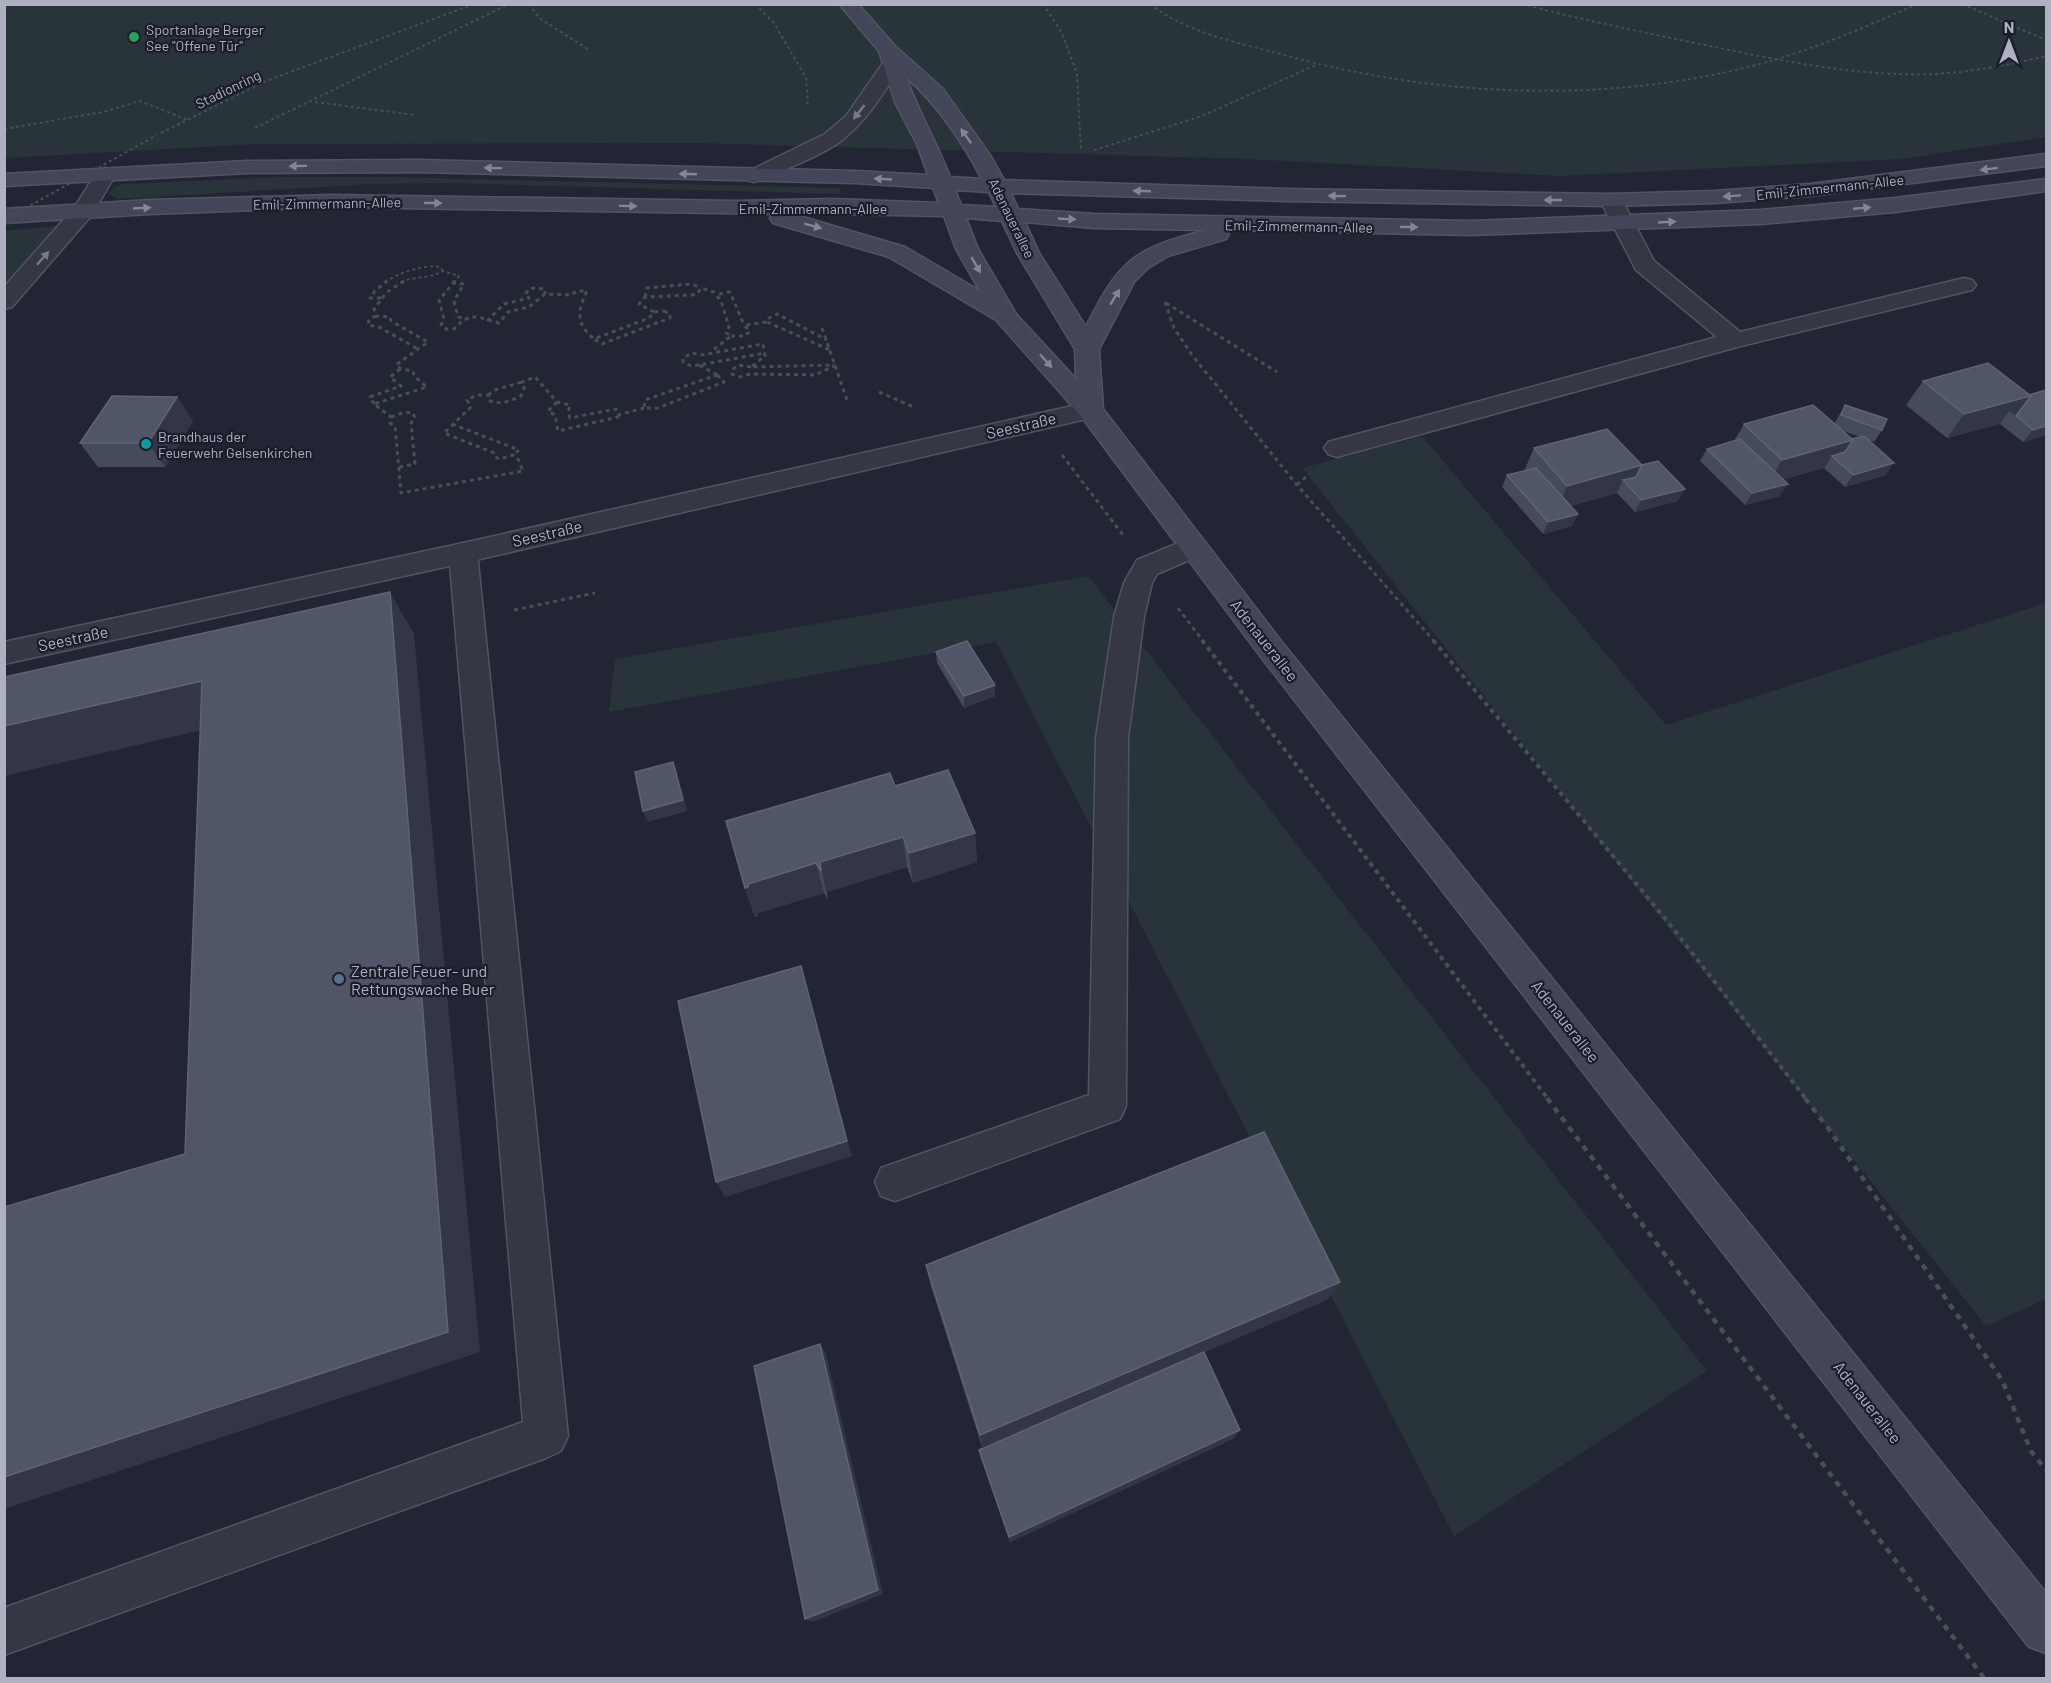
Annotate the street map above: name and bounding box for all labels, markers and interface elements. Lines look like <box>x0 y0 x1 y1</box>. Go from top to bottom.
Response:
north arrow <box>1979 12 2039 72</box>
text: N <box>2004 17 2014 36</box>
place label: Sportanlage Berger See "Offene Tür" <box>146 21 264 54</box>
marker: Sportanlage Berger See "Offene Tür" <box>127 30 141 44</box>
street label: Stadionring <box>193 66 263 112</box>
one-way arrow <box>853 104 866 120</box>
one-way arrow <box>961 128 972 144</box>
one-way arrow <box>289 161 308 171</box>
one-way arrow <box>484 163 503 173</box>
one-way arrow <box>1979 164 1998 174</box>
one-way arrow <box>679 169 698 178</box>
street label: Emil-Zimmermann-Allee <box>1755 171 1905 203</box>
one-way arrow <box>874 174 893 184</box>
street label: Adenauerallee <box>985 175 1039 261</box>
one-way arrow <box>1133 186 1152 195</box>
one-way arrow <box>1327 191 1346 201</box>
one-way arrow <box>1723 191 1742 200</box>
street label: Emil-Zimmermann-Allee <box>253 193 401 213</box>
one-way arrow <box>1543 195 1562 205</box>
one-way arrow <box>423 198 442 208</box>
street label: Emil-Zimmermann-Allee <box>739 200 887 217</box>
one-way arrow <box>618 201 637 211</box>
one-way arrow <box>132 203 151 212</box>
one-way arrow <box>1852 203 1871 213</box>
one-way arrow <box>1058 214 1077 224</box>
street label: Emil-Zimmermann-Allee <box>1225 216 1373 236</box>
one-way arrow <box>1658 217 1677 226</box>
one-way arrow <box>804 222 822 232</box>
one-way arrow <box>1400 222 1419 232</box>
one-way arrow <box>36 251 50 266</box>
one-way arrow <box>970 257 981 273</box>
one-way arrow <box>1110 289 1121 305</box>
one-way arrow <box>1039 353 1052 368</box>
street label: Seestraße <box>984 408 1058 442</box>
place label: Brandhaus der Feuerwehr Gelsenkirchen <box>158 428 312 461</box>
marker: Brandhaus der Feuerwehr Gelsenkirchen <box>139 437 153 451</box>
street label: Seestraße <box>510 516 584 550</box>
street label: Adenauerallee <box>1227 595 1303 685</box>
street label: Seestraße <box>36 621 110 655</box>
place label: Zentrale Feuer- und Rettungswache Buer <box>351 961 495 998</box>
marker: Zentrale Feuer- und Rettungswache Buer <box>332 972 346 986</box>
street label: Adenauerallee <box>1528 976 1604 1066</box>
street label: Adenauerallee <box>1830 1357 1906 1447</box>

